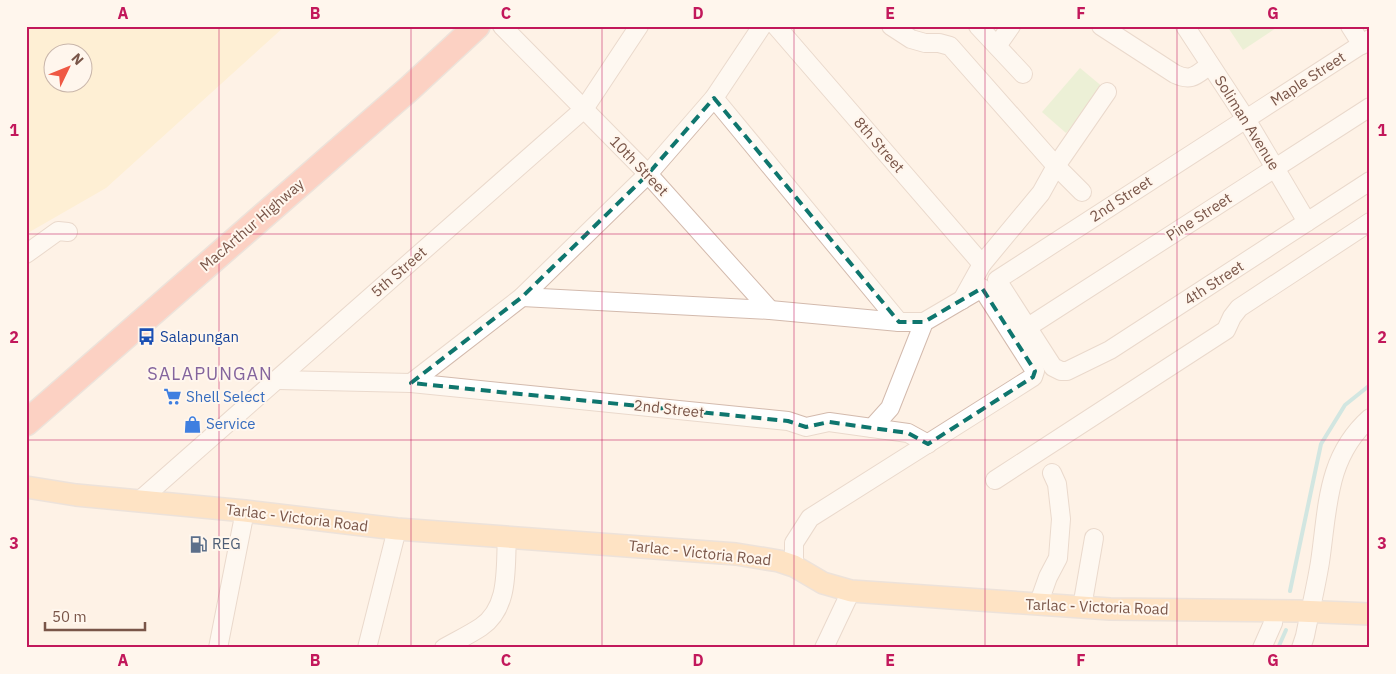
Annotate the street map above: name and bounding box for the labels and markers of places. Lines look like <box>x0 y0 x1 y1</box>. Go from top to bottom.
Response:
bus stop icon: Salapungan <box>136 327 156 347</box>
place label: Salapungan <box>160 327 239 346</box>
supermarket icon: Shell Select <box>162 387 182 407</box>
place label: Shell Select <box>186 387 265 406</box>
shop icon: Service <box>182 414 202 434</box>
place label: Service <box>206 414 255 433</box>
fuel station icon: REG <box>188 534 208 554</box>
place label: REG <box>212 534 241 553</box>

